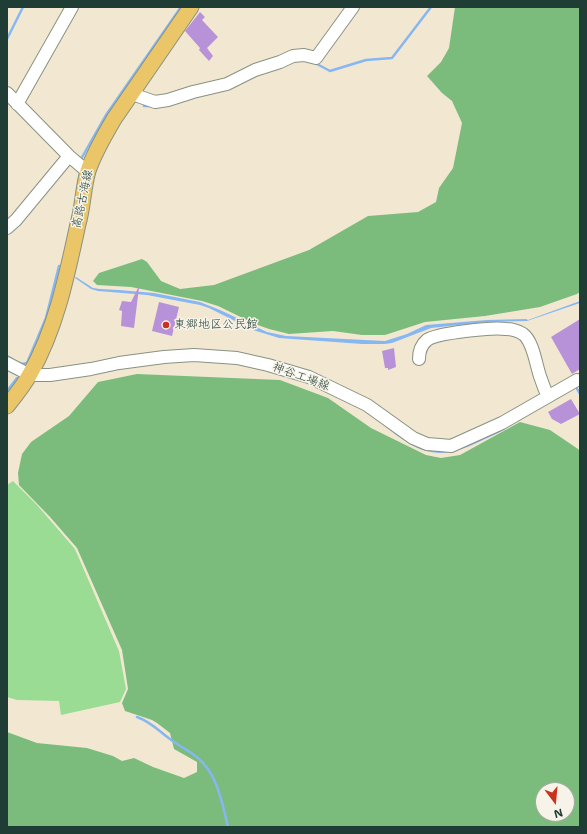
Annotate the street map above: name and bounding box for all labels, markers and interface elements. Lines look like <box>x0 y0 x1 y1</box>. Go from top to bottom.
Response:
street label: 高路古海線 <box>70 168 96 230</box>
place label: 東郷地区公民館 <box>174 318 258 332</box>
marker: 東郷地区公民館 <box>161 320 171 330</box>
street label: 神谷工場線 <box>270 360 332 394</box>
north arrow <box>535 782 575 822</box>
text: N <box>552 805 564 821</box>

